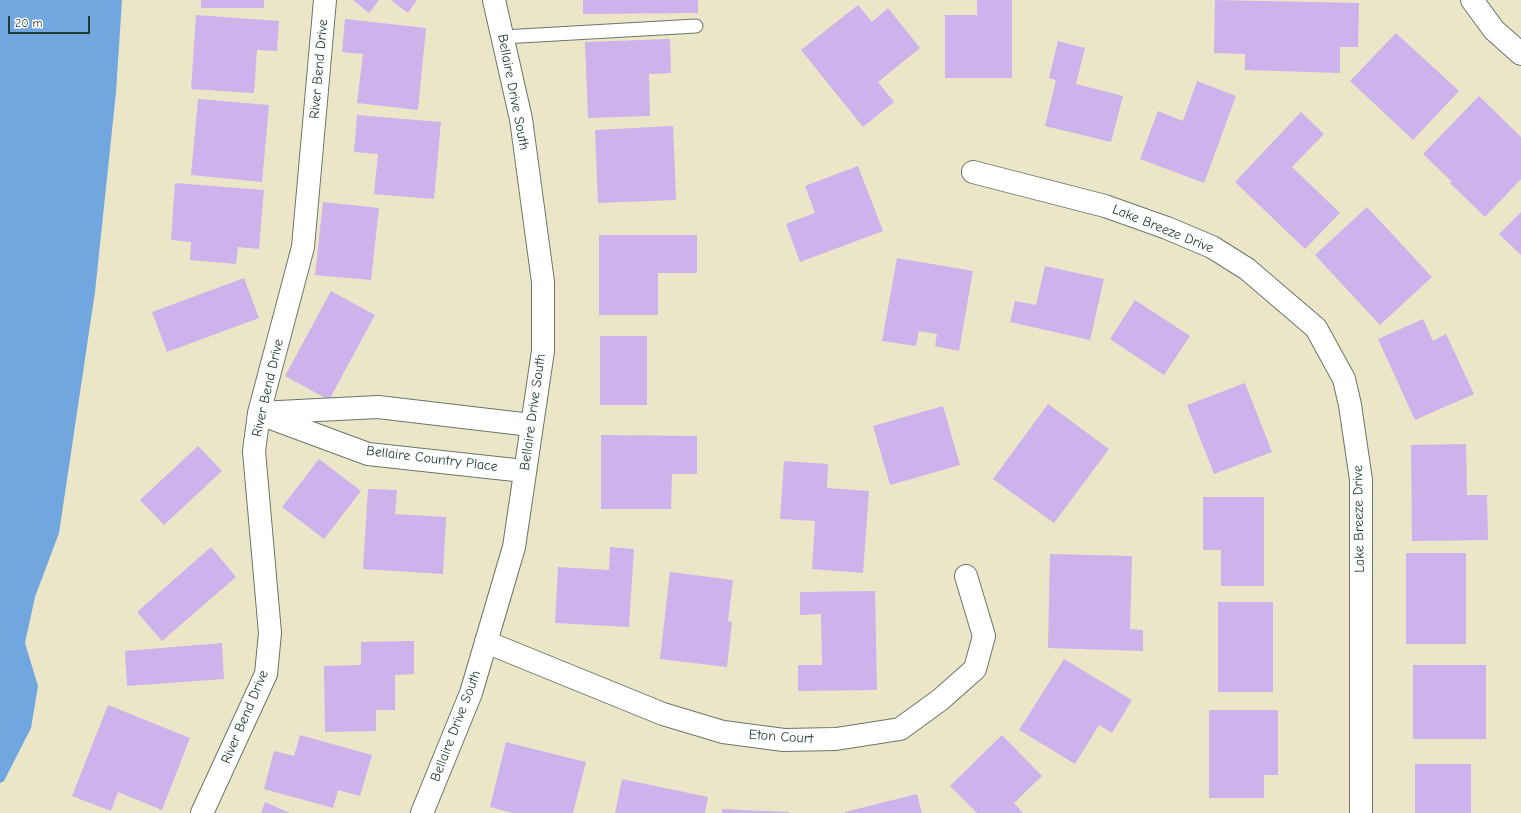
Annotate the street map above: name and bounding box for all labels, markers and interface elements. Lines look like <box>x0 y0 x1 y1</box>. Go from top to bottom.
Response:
scale bar <box>10 8 92 34</box>
text: 20 m <box>15 16 43 30</box>
street label: River Bend Drive <box>306 18 332 120</box>
street label: Bellaire Drive South <box>494 33 532 151</box>
street label: Lake Breeze Drive <box>1110 201 1216 257</box>
street label: River Bend Drive <box>249 337 287 439</box>
street label: Bellaire Drive South <box>516 352 550 472</box>
street label: Bellaire Country Place <box>365 443 499 475</box>
street label: Lake Breeze Drive <box>1350 465 1368 573</box>
street label: River Bend Drive <box>218 668 272 766</box>
street label: Bellaire Drive South <box>427 668 485 784</box>
street label: Eton Court <box>748 726 814 748</box>

